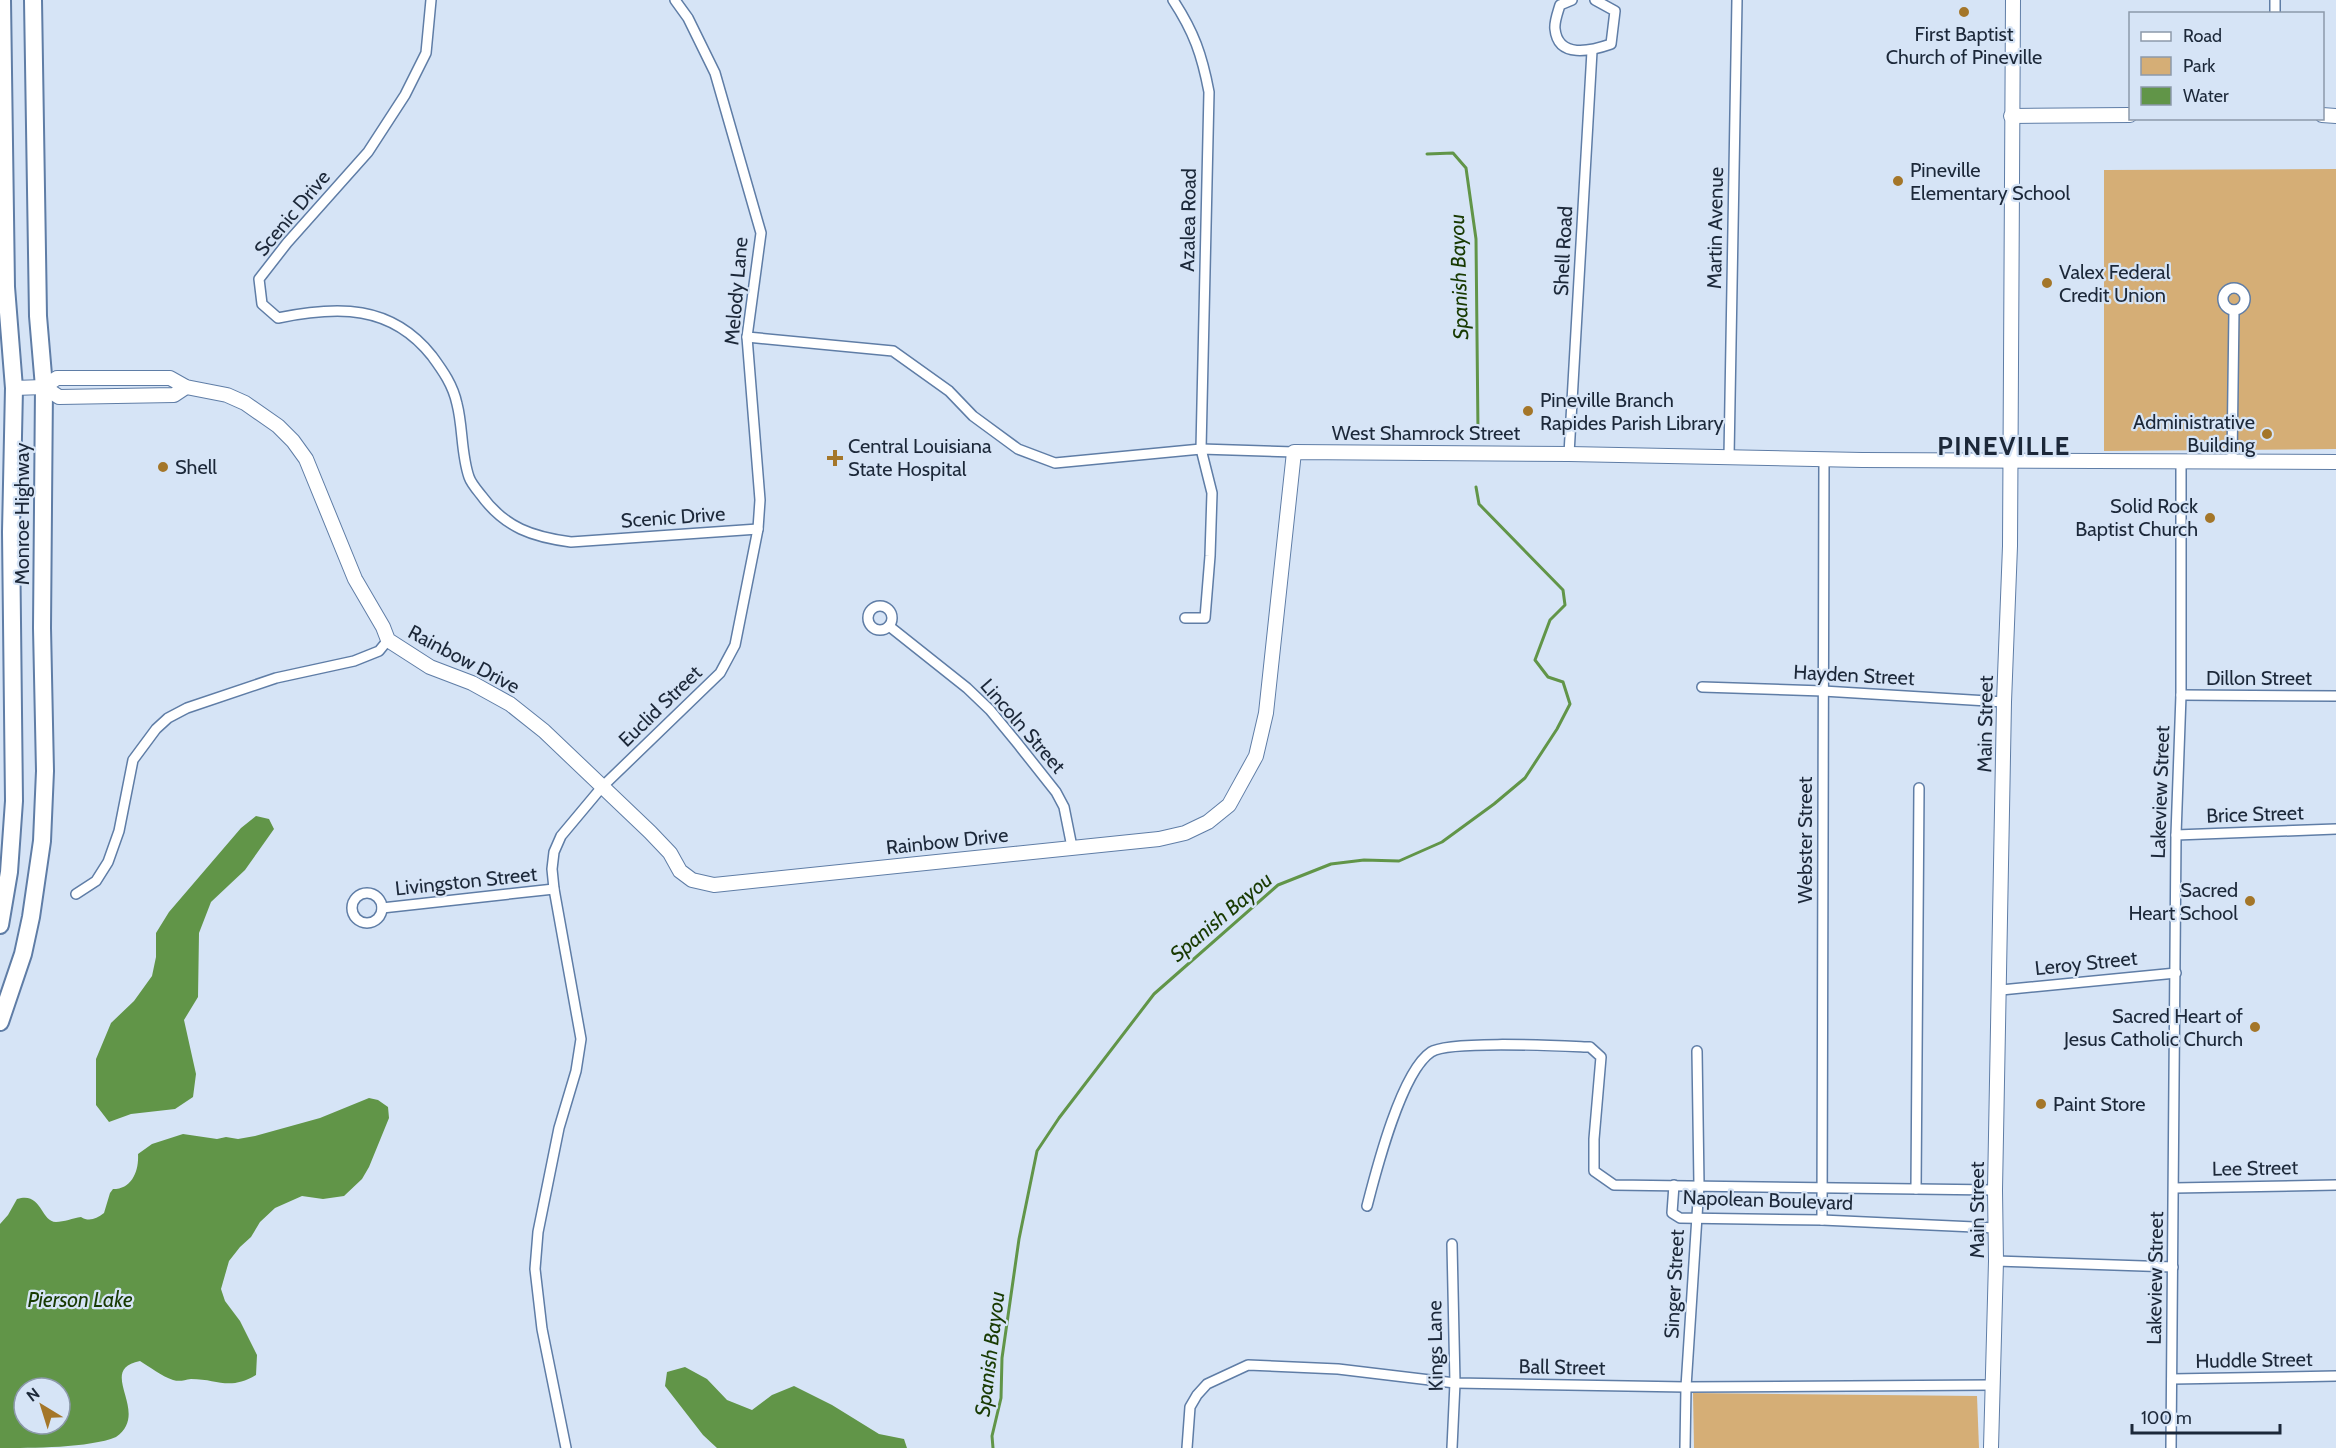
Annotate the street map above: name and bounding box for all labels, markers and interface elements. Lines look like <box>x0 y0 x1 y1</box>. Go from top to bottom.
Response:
marker: First Baptist Church of Pineville <box>1957 5 1971 19</box>
legend <box>2129 12 2324 120</box>
place label: First Baptist Church of Pineville <box>1886 22 2042 69</box>
text: Road <box>2183 25 2222 47</box>
text: Park <box>2183 55 2216 77</box>
text: Water <box>2183 85 2229 107</box>
place label: Pineville Elementary School <box>1910 158 2071 205</box>
street label: Scenic Drive <box>249 165 335 261</box>
street label: Martin Avenue <box>1702 167 1728 289</box>
street label: Azalea Road <box>1175 168 1201 272</box>
marker: Pineville Elementary School <box>1891 174 1905 188</box>
street label: Shell Road <box>1549 205 1577 297</box>
water label: Spanish Bayou <box>1444 214 1473 340</box>
street label: Melody Lane <box>719 236 753 346</box>
place label: Valex Federal Credit Union <box>2059 260 2171 307</box>
marker: Valex Federal Credit Union <box>2040 276 2054 290</box>
place label: Pineville Branch Rapides Parish Library <box>1540 388 1724 435</box>
marker: Pineville Branch Rapides Parish Library <box>1521 404 1535 418</box>
place label: Administrative Building <box>2133 410 2256 457</box>
street label: West Shamrock Street <box>1332 421 1520 445</box>
marker: Administrative Building <box>2260 427 2274 441</box>
district label: PINEVILLE <box>1937 430 2071 462</box>
place label: Central Louisiana State Hospital <box>848 434 992 481</box>
street label: Monroe Highway <box>10 443 34 585</box>
marker: Central Louisiana State Hospital <box>826 449 844 467</box>
place label: Shell <box>175 455 217 479</box>
marker: Shell <box>156 460 170 474</box>
place label: Solid Rock Baptist Church <box>2075 494 2198 541</box>
street label: Scenic Drive <box>620 501 726 533</box>
marker: Solid Rock Baptist Church <box>2203 511 2217 525</box>
street label: Rainbow Drive <box>404 620 524 698</box>
street label: Euclid Street <box>613 660 707 752</box>
street label: Hayden Street <box>1793 660 1916 690</box>
street label: Dillon Street <box>2206 666 2312 690</box>
street label: Lincoln Street <box>976 674 1071 778</box>
street label: Main Street <box>1972 675 1998 773</box>
street label: Lakeview Street <box>2146 725 2174 859</box>
street label: Webster Street <box>1793 776 1817 903</box>
street label: Brice Street <box>2206 800 2304 828</box>
street label: Rainbow Drive <box>885 823 1009 859</box>
street label: Livingston Street <box>394 862 538 900</box>
water label: Spanish Bayou <box>1165 867 1277 967</box>
place label: Sacred Heart School <box>2128 878 2238 925</box>
marker: Sacred Heart School <box>2243 894 2257 908</box>
street label: Leroy Street <box>2034 946 2139 980</box>
place label: Sacred Heart of Jesus Catholic Church <box>2063 1004 2243 1051</box>
marker: Sacred Heart of Jesus Catholic Church <box>2248 1020 2262 1034</box>
place label: Paint Store <box>2053 1092 2146 1116</box>
marker: Paint Store <box>2034 1097 2048 1111</box>
street label: Lee Street <box>2212 1155 2299 1181</box>
street label: Main Street <box>1965 1161 1989 1259</box>
street label: Napolean Boulevard <box>1682 1185 1854 1215</box>
street label: Lakeview Street <box>2142 1211 2168 1345</box>
street label: Singer Street <box>1659 1228 1689 1339</box>
water label: Pierson Lake <box>27 1287 133 1312</box>
water label: Spanish Bayou <box>969 1290 1010 1418</box>
street label: Kings Lane <box>1422 1300 1448 1392</box>
street label: Huddle Street <box>2195 1347 2313 1373</box>
street label: Ball Street <box>1518 1354 1606 1380</box>
north arrow <box>12 1376 72 1436</box>
text: N <box>23 1384 43 1406</box>
scale bar <box>2132 1397 2280 1435</box>
text: 100 m <box>2141 1407 2192 1429</box>

